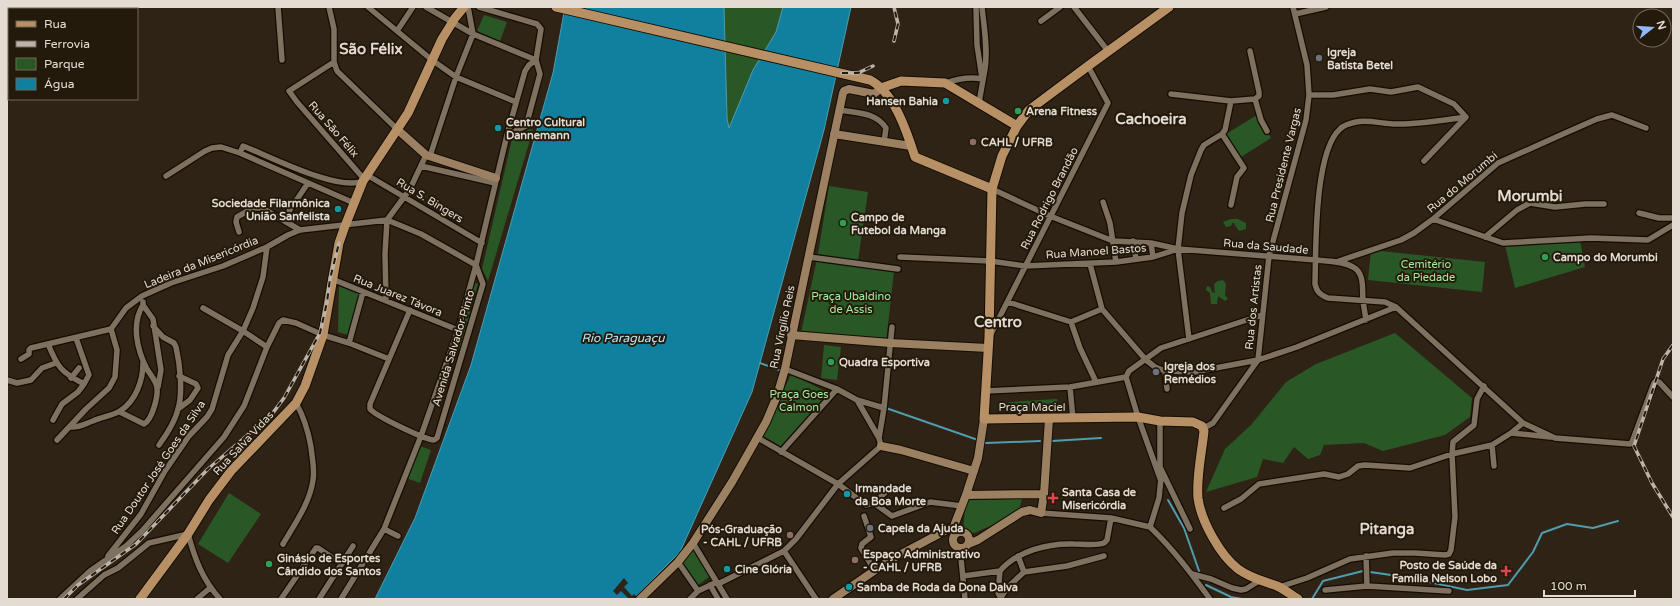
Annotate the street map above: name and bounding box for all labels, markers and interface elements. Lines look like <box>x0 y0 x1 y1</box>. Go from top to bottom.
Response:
legend <box>8 8 138 100</box>
north arrow <box>1632 8 1672 48</box>
text: Rua <box>44 17 67 31</box>
text: N <box>1654 19 1669 31</box>
text: Ferrovia <box>44 37 90 51</box>
district label: São Félix <box>339 40 403 58</box>
place label: Igreja Batista Betel <box>1327 46 1393 72</box>
marker: Igreja Batista Betel <box>1314 53 1324 63</box>
text: Parque <box>44 57 85 71</box>
text: Água <box>44 77 74 91</box>
place label: Hansen Bahia <box>866 95 938 108</box>
marker: Hansen Bahia <box>941 96 951 106</box>
street label: Rua São Félix <box>306 99 362 160</box>
place label: Arena Fitness <box>1026 105 1098 118</box>
marker: Arena Fitness <box>1013 106 1023 116</box>
street label: Rua Presidente Vargas <box>1263 106 1304 224</box>
district label: Cachoeira <box>1115 110 1187 128</box>
place label: Centro Cultural Dannemann <box>506 116 585 142</box>
marker: Centro Cultural Dannemann <box>493 123 503 133</box>
place label: CAHL / UFRB <box>981 136 1053 149</box>
marker: CAHL / UFRB <box>968 137 978 147</box>
street label: Rua Rodrigo Brandão <box>1018 145 1081 251</box>
street label: Rua do Morumbi <box>1424 149 1500 216</box>
street label: Rua S. Bingers <box>394 175 466 225</box>
district label: Morumbi <box>1497 187 1563 205</box>
place label: Sociedade Filarmônica União Sanfelista <box>212 197 330 223</box>
marker: Sociedade Filarmônica União Sanfelista <box>333 204 343 214</box>
place label: Campo de Futebol da Manga <box>851 211 946 238</box>
marker: Campo de Futebol da Manga <box>838 218 848 228</box>
street label: Ladeira da Misericórdia <box>142 234 260 291</box>
street label: Rua da Saudade <box>1223 236 1309 257</box>
street label: Rua Manoel Bastos <box>1045 242 1147 261</box>
place label: Campo do Morumbi <box>1553 251 1658 265</box>
marker: Campo do Morumbi <box>1540 252 1550 262</box>
park label: Cemitério da Piedade <box>1397 258 1455 284</box>
street label: Rua dos Artistas <box>1243 264 1264 350</box>
street label: Rua Juarez Távora <box>351 272 444 319</box>
street label: Rua Virgílio Reis <box>767 284 798 370</box>
street label: Avenida Salvador Pinto <box>430 288 477 408</box>
park label: Praça Ubaldino de Assis <box>811 290 891 316</box>
district label: Centro <box>974 313 1022 331</box>
water label: Rio Paraguaçu <box>581 331 665 345</box>
place label: Quadra Esportiva <box>839 356 930 370</box>
marker: Quadra Esportiva <box>826 357 836 367</box>
place label: Igreja dos Remédios <box>1164 360 1217 386</box>
marker: Igreja dos Remédios <box>1151 367 1161 377</box>
park label: Praça Goes Calmon <box>769 388 829 414</box>
street label: Rua Doutor José Goes da Silva <box>109 398 208 537</box>
street label: Praça Maciel <box>999 401 1065 414</box>
street label: Rua Salva Vidas <box>210 409 276 478</box>
place label: Irmandade da Boa Morte <box>855 482 927 508</box>
place label: Santa Casa de Misericórdia <box>1062 486 1137 512</box>
marker: Irmandade da Boa Morte <box>842 489 852 499</box>
marker: Santa Casa de Misericórdia <box>1047 492 1059 504</box>
district label: Pitanga <box>1360 520 1414 539</box>
place label: Capela da Ajuda <box>878 522 964 536</box>
place label: Pós-Graduação - CAHL / UFRB <box>701 523 782 549</box>
marker: Capela da Ajuda <box>865 523 875 533</box>
marker: Pós-Graduação - CAHL / UFRB <box>785 530 795 540</box>
place label: Espaço Administrativo - CAHL / UFRB <box>863 548 980 574</box>
place label: Ginásio de Esportes Cândido dos Santos <box>277 552 382 578</box>
marker: Espaço Administrativo - CAHL / UFRB <box>850 555 860 565</box>
marker: Ginásio de Esportes Cândido dos Santos <box>264 559 274 569</box>
place label: Posto de Saúde da Família Nelson Lobo <box>1392 559 1497 585</box>
place label: Cine Glória <box>735 563 792 576</box>
marker: Cine Glória <box>722 564 732 574</box>
marker: Posto de Saúde da Família Nelson Lobo <box>1500 565 1512 577</box>
scale bar <box>1544 572 1635 598</box>
text: 100 m <box>1550 579 1587 593</box>
place label: Samba de Roda da Dona Dalva <box>857 581 1018 594</box>
marker: Samba de Roda da Dona Dalva <box>844 582 854 592</box>

